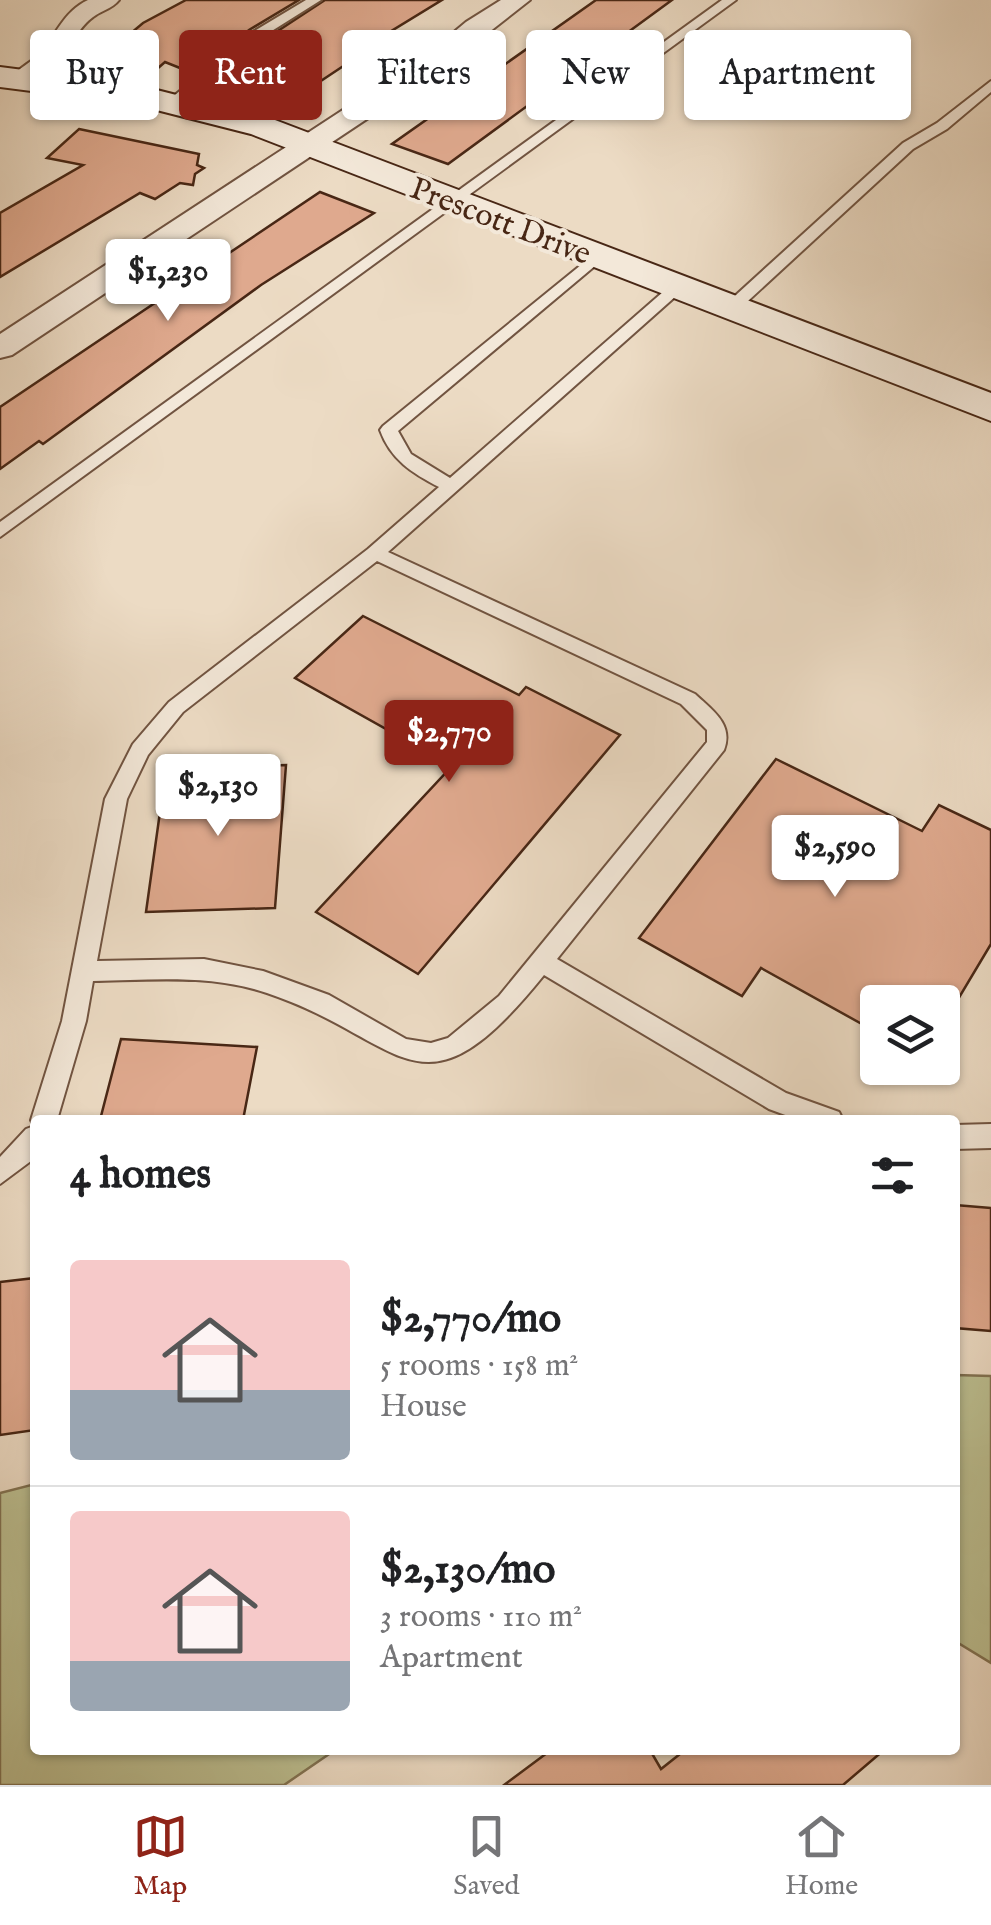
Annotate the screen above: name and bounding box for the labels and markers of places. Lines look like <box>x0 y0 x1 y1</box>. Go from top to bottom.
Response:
pin: $1,230 <box>87 239 249 324</box>
pin: $2,770 <box>368 700 530 785</box>
pin: $2,130 <box>137 754 299 839</box>
pin: $2,590 <box>754 815 916 900</box>

